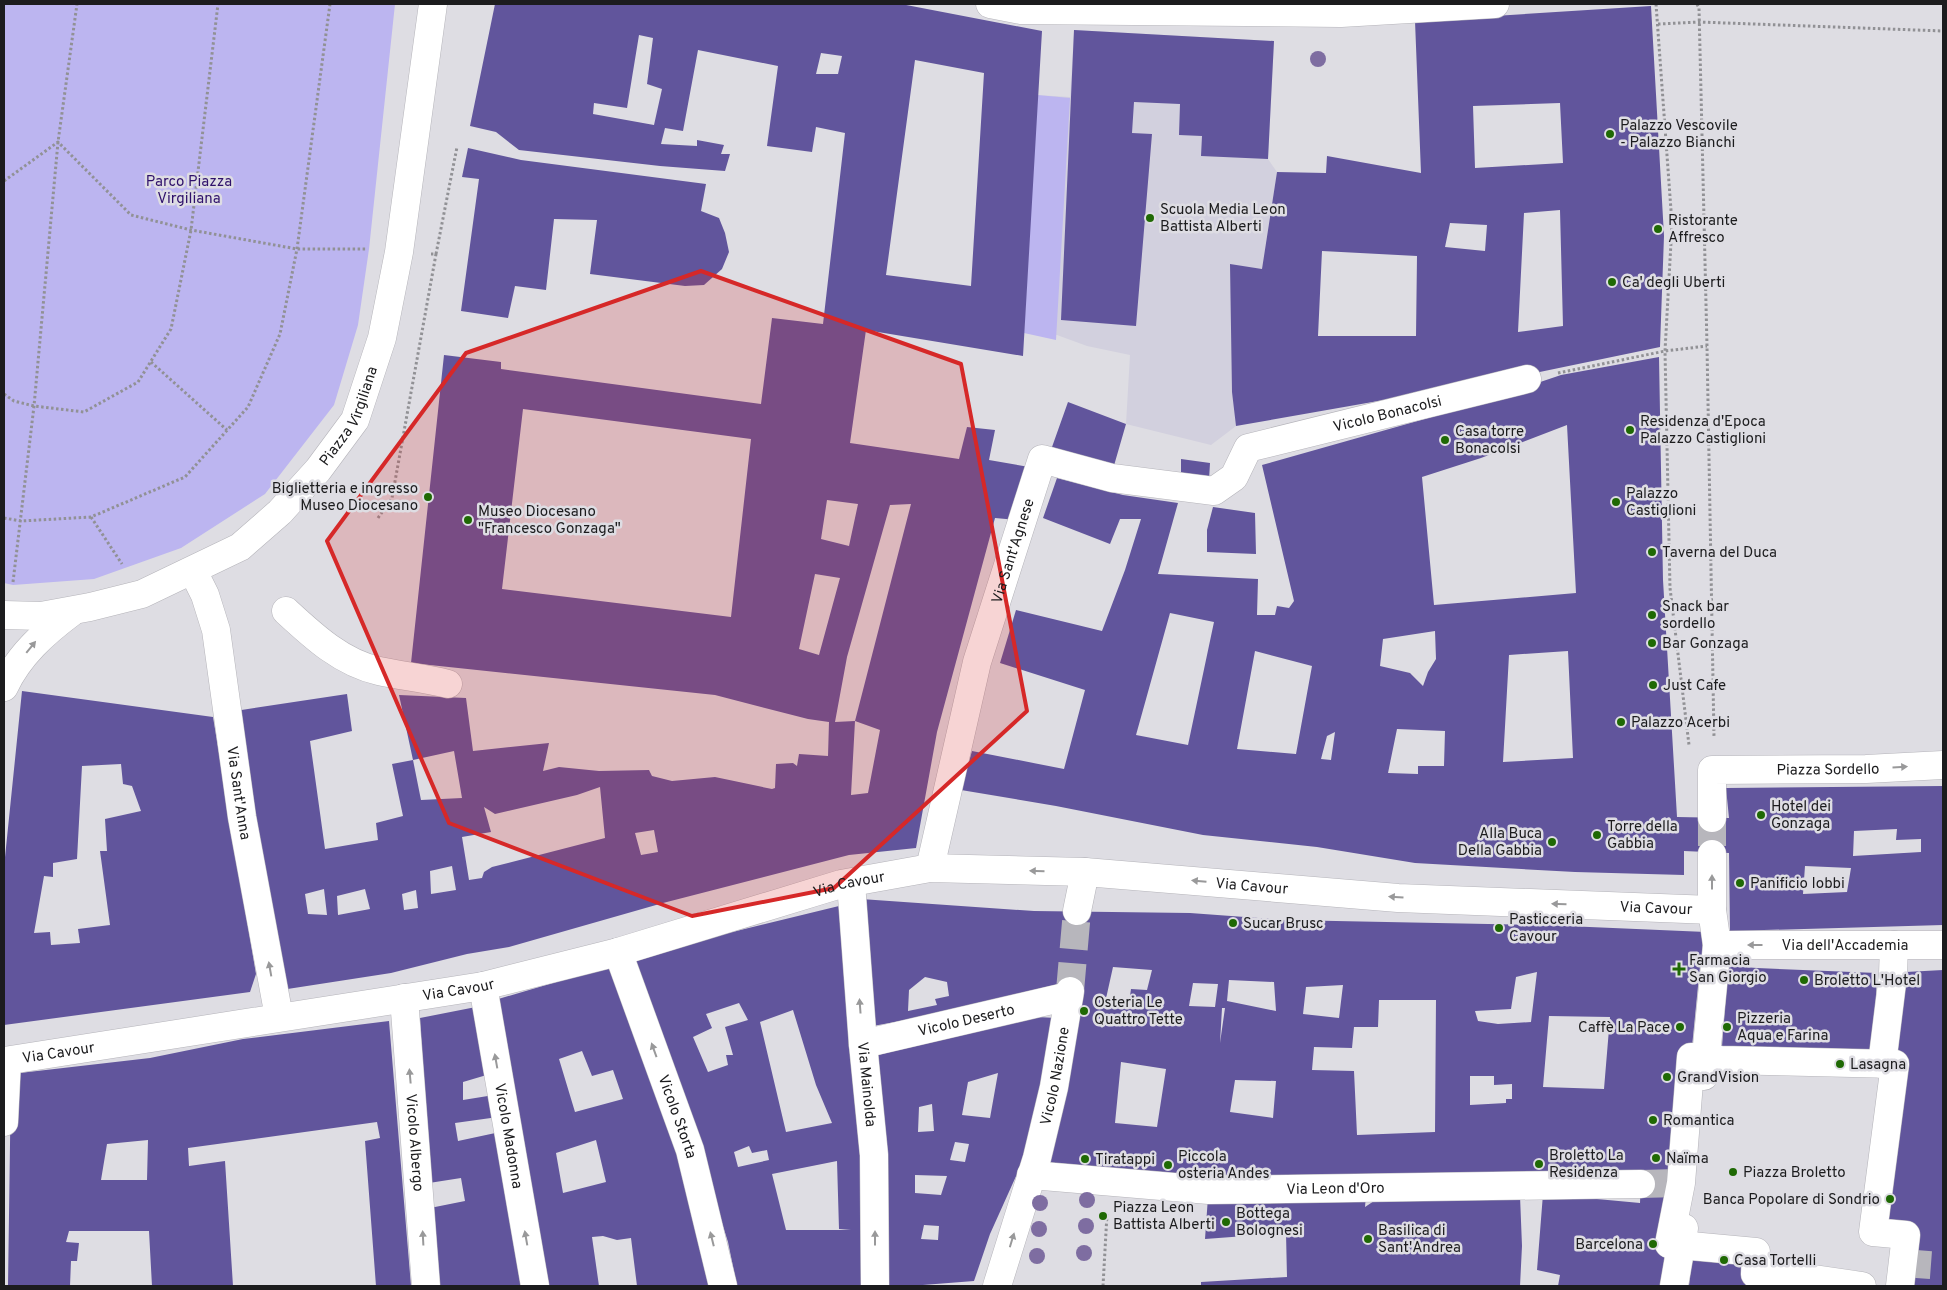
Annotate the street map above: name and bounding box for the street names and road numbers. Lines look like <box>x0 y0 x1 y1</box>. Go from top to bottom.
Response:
street label: Piazza Virgiliana <box>316 364 383 470</box>
street label: Vicolo Bonacolsi <box>1332 392 1444 438</box>
street label: Via Sant'Agnese <box>988 496 1040 606</box>
street label: Via Sant'Anna <box>221 745 254 842</box>
street label: Piazza Sordello <box>1776 760 1880 781</box>
street label: Via Cavour <box>811 868 887 903</box>
street label: Via Cavour <box>1214 875 1289 900</box>
street label: Via Cavour <box>1619 898 1693 920</box>
street label: Via dell'Accademia <box>1782 937 1908 956</box>
street label: Via Cavour <box>421 975 497 1006</box>
street label: Vicolo Deserto <box>916 1001 1017 1042</box>
street label: Vicolo Nazione <box>1037 1026 1075 1128</box>
street label: Via Cavour <box>21 1039 96 1069</box>
street label: Via Mainolda <box>852 1041 879 1128</box>
street label: Vicolo Storta <box>653 1073 700 1160</box>
street label: Vicolo Madonna <box>489 1082 526 1190</box>
street label: Vicolo Albergo <box>400 1093 427 1192</box>
street label: Via Leon d'Oro <box>1286 1180 1385 1200</box>

